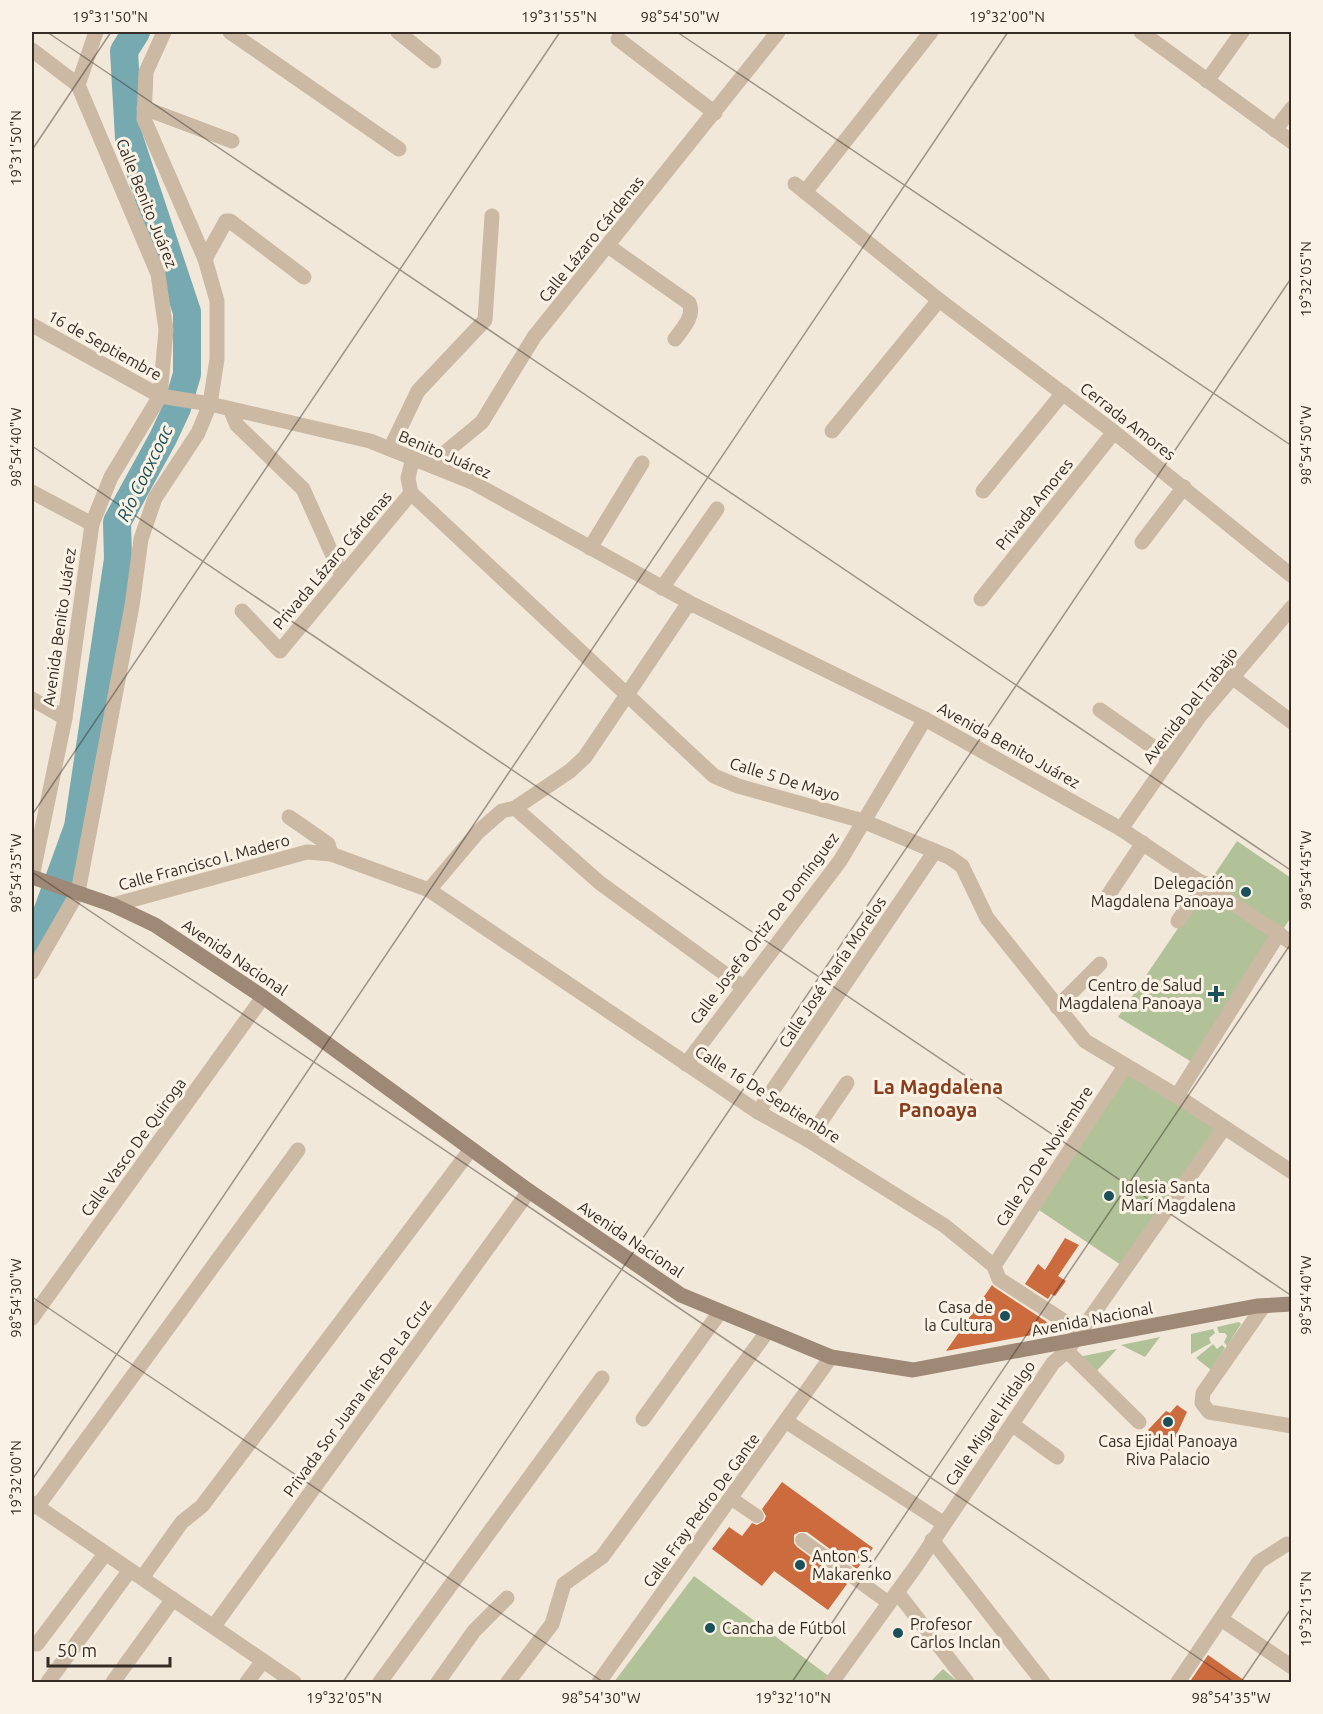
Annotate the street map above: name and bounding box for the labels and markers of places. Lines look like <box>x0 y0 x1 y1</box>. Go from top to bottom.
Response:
place label: Delegación Magdalena Panoaya <box>1091 874 1234 910</box>
marker: Delegación Magdalena Panoaya <box>1239 885 1253 899</box>
place label: Centro de Salud Magdalena Panoaya <box>1059 976 1202 1012</box>
marker: Centro de Salud Magdalena Panoaya <box>1207 985 1225 1003</box>
place label: Iglesia Santa Marí Magdalena <box>1121 1178 1236 1214</box>
marker: Iglesia Santa Marí Magdalena <box>1102 1189 1116 1203</box>
place label: Casa de la Cultura <box>924 1298 993 1334</box>
marker: Casa de la Cultura <box>998 1309 1012 1323</box>
marker: Casa Ejidal Panoaya Riva Palacio <box>1161 1415 1175 1429</box>
place label: Casa Ejidal Panoaya Riva Palacio <box>1098 1432 1238 1468</box>
place label: Anton S. Makarenko <box>812 1547 892 1583</box>
marker: Anton S. Makarenko <box>793 1558 807 1572</box>
place label: Profesor Carlos Inclan <box>910 1615 1001 1651</box>
place label: Cancha de Fútbol <box>722 1619 846 1637</box>
marker: Cancha de Fútbol <box>703 1621 717 1635</box>
marker: Profesor Carlos Inclan <box>891 1626 905 1640</box>

